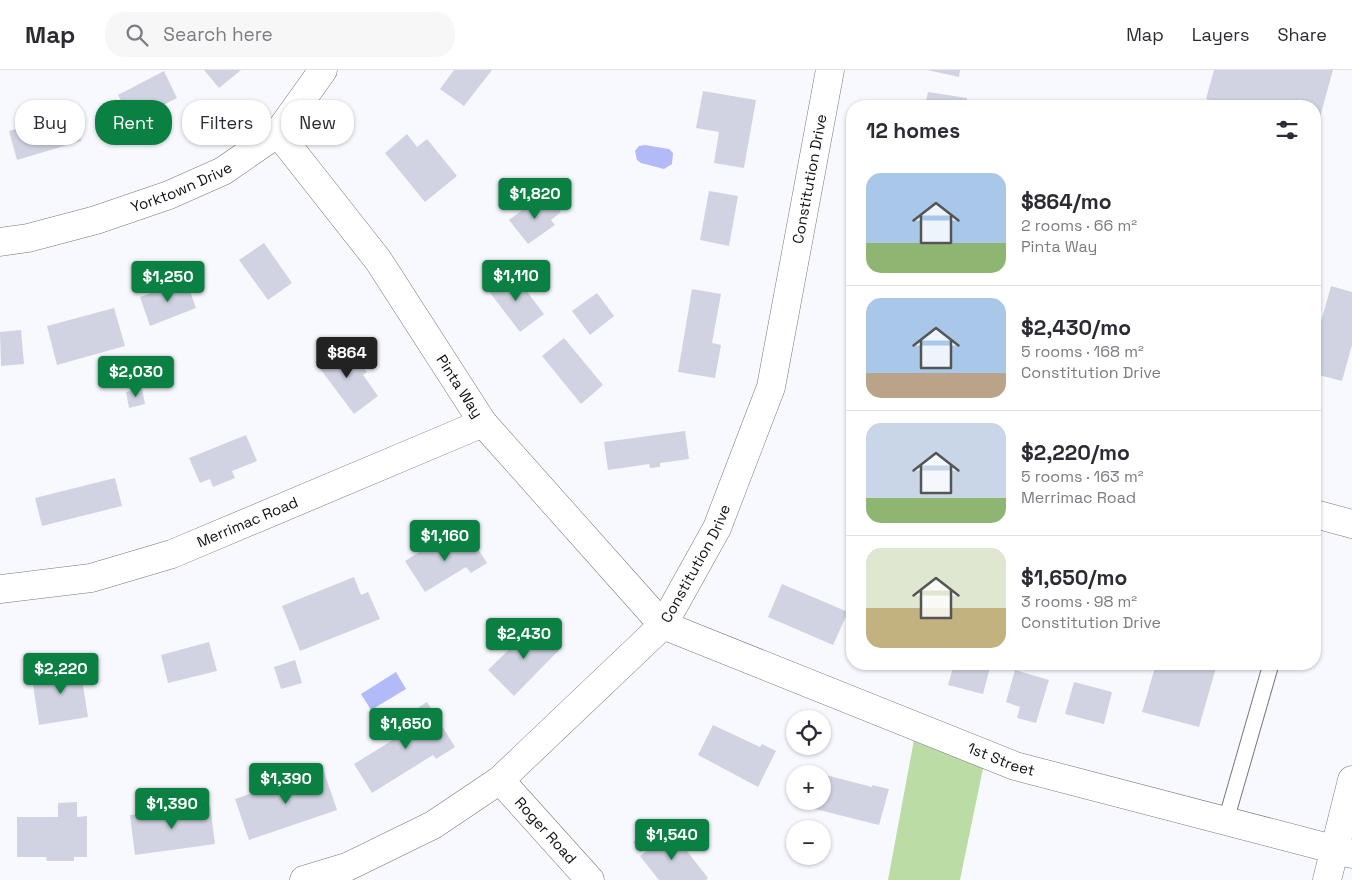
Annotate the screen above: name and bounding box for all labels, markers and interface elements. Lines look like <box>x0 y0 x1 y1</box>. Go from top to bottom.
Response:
search box <box>105 12 455 57</box>
text: Map <box>25 19 75 50</box>
icon: search <box>123 21 151 49</box>
text: Search here <box>163 22 273 47</box>
text: Map <box>1126 23 1164 46</box>
text: Layers <box>1192 23 1249 46</box>
text: Share <box>1277 23 1327 46</box>
chip: Buy <box>15 100 85 145</box>
chip: Rent <box>95 100 172 145</box>
chip: Filters <box>182 100 271 145</box>
chip: New <box>281 100 354 145</box>
street label: Constitution Drive <box>788 112 831 245</box>
icon: filters <box>1273 116 1301 144</box>
text: 12 homes <box>866 117 960 144</box>
street label: Yorktown Drive <box>128 158 236 216</box>
pin: $1,820 <box>494 178 576 220</box>
text: $1,820 <box>509 183 561 204</box>
text: $864/mo <box>1021 188 1112 215</box>
icon: home <box>906 193 966 253</box>
text: 2 rooms · 66 m² <box>1021 215 1137 236</box>
text: Pinta Way <box>1021 236 1097 257</box>
pin: $1,250 <box>127 260 209 303</box>
pin: $1,110 <box>475 260 557 302</box>
text: $1,110 <box>493 265 539 286</box>
text: $1,250 <box>142 266 194 287</box>
text: $2,430/mo <box>1021 314 1131 341</box>
icon: home <box>906 318 966 378</box>
pin: $864 <box>317 336 377 379</box>
text: 5 rooms · 168 m² <box>1021 341 1144 362</box>
text: $864 <box>327 342 367 363</box>
street label: Pinta Way <box>432 351 487 421</box>
pin: $2,030 <box>95 356 177 398</box>
text: $2,030 <box>109 361 163 382</box>
text: Constitution Drive <box>1021 362 1161 383</box>
text: $2,220/mo <box>1021 439 1130 466</box>
icon: home <box>906 443 966 503</box>
text: 5 rooms · 163 m² <box>1021 466 1144 487</box>
text: Merrimac Road <box>1021 487 1136 508</box>
street label: Merrimac Road <box>194 492 301 551</box>
street label: Constitution Drive <box>656 501 734 626</box>
pin: $1,160 <box>404 520 486 562</box>
text: $1,160 <box>421 525 469 546</box>
text: $1,650/mo <box>1021 564 1127 591</box>
icon: home <box>906 568 966 628</box>
text: 3 rooms · 98 m² <box>1021 591 1137 612</box>
text: Constitution Drive <box>1021 612 1161 633</box>
pin: $2,430 <box>483 618 565 660</box>
text: $2,430 <box>497 623 551 644</box>
pin: $2,220 <box>20 652 102 695</box>
text: $2,220 <box>34 658 88 679</box>
pin: $1,650 <box>365 708 447 750</box>
map controls <box>786 710 831 865</box>
button: locate <box>786 710 831 755</box>
text: $1,650 <box>380 713 432 734</box>
street label: 1st Street <box>965 738 1037 780</box>
pin: $1,390 <box>245 762 327 805</box>
button: + <box>786 765 831 810</box>
text: $1,390 <box>260 768 312 789</box>
pin: $1,390 <box>131 788 213 830</box>
text: $1,390 <box>146 793 198 814</box>
street label: Roger Road <box>511 793 581 868</box>
pin: $1,540 <box>631 818 713 861</box>
button: − <box>786 820 831 865</box>
text: $1,540 <box>646 824 698 845</box>

